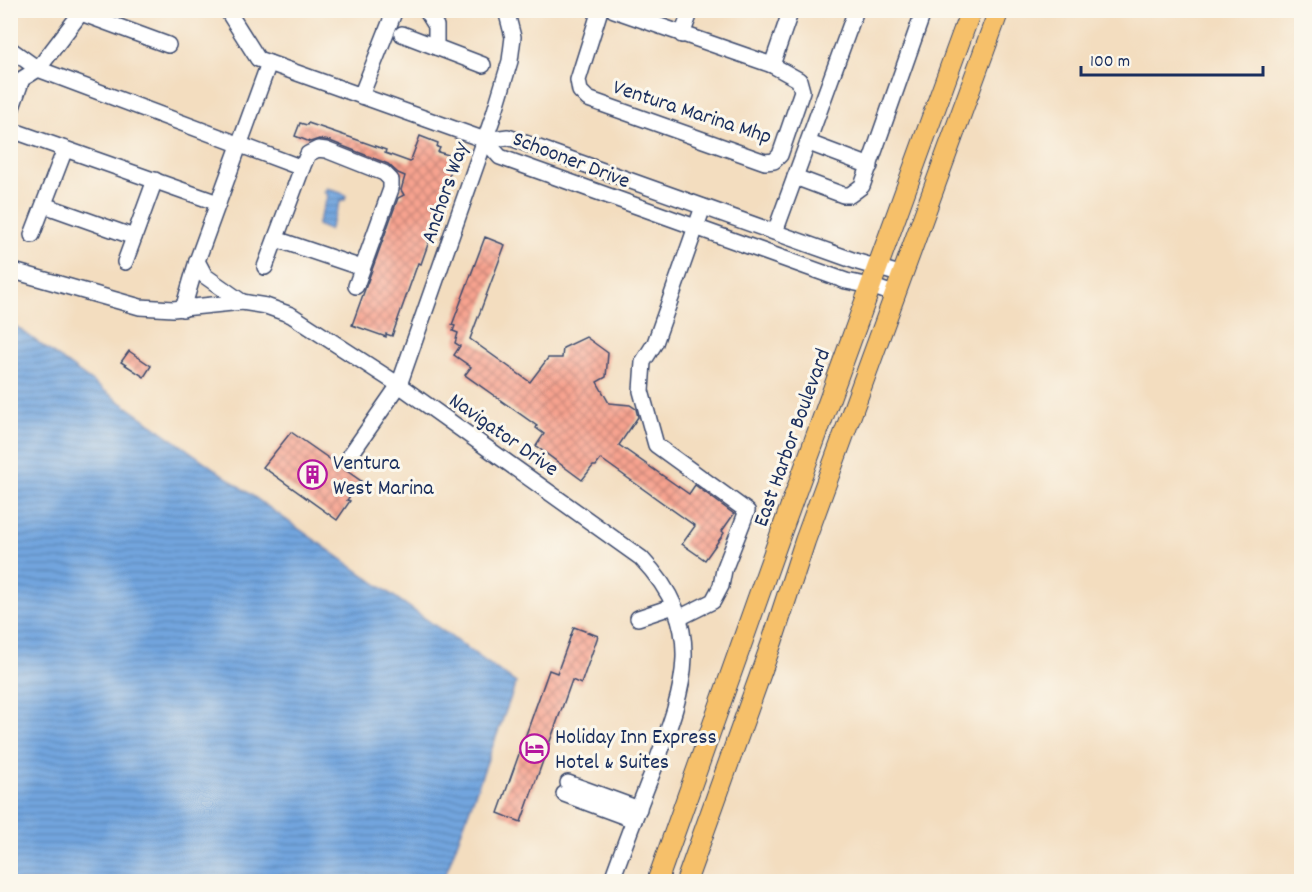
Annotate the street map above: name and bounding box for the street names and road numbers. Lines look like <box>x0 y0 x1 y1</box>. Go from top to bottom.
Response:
street label: Ventura Marina Mhp <box>608 73 775 154</box>
street label: Schooner Drive <box>507 125 634 198</box>
street label: Anchors Way <box>415 137 478 248</box>
street label: East Harbor Boulevard <box>747 345 840 532</box>
street label: Navigator Drive <box>442 387 564 485</box>

